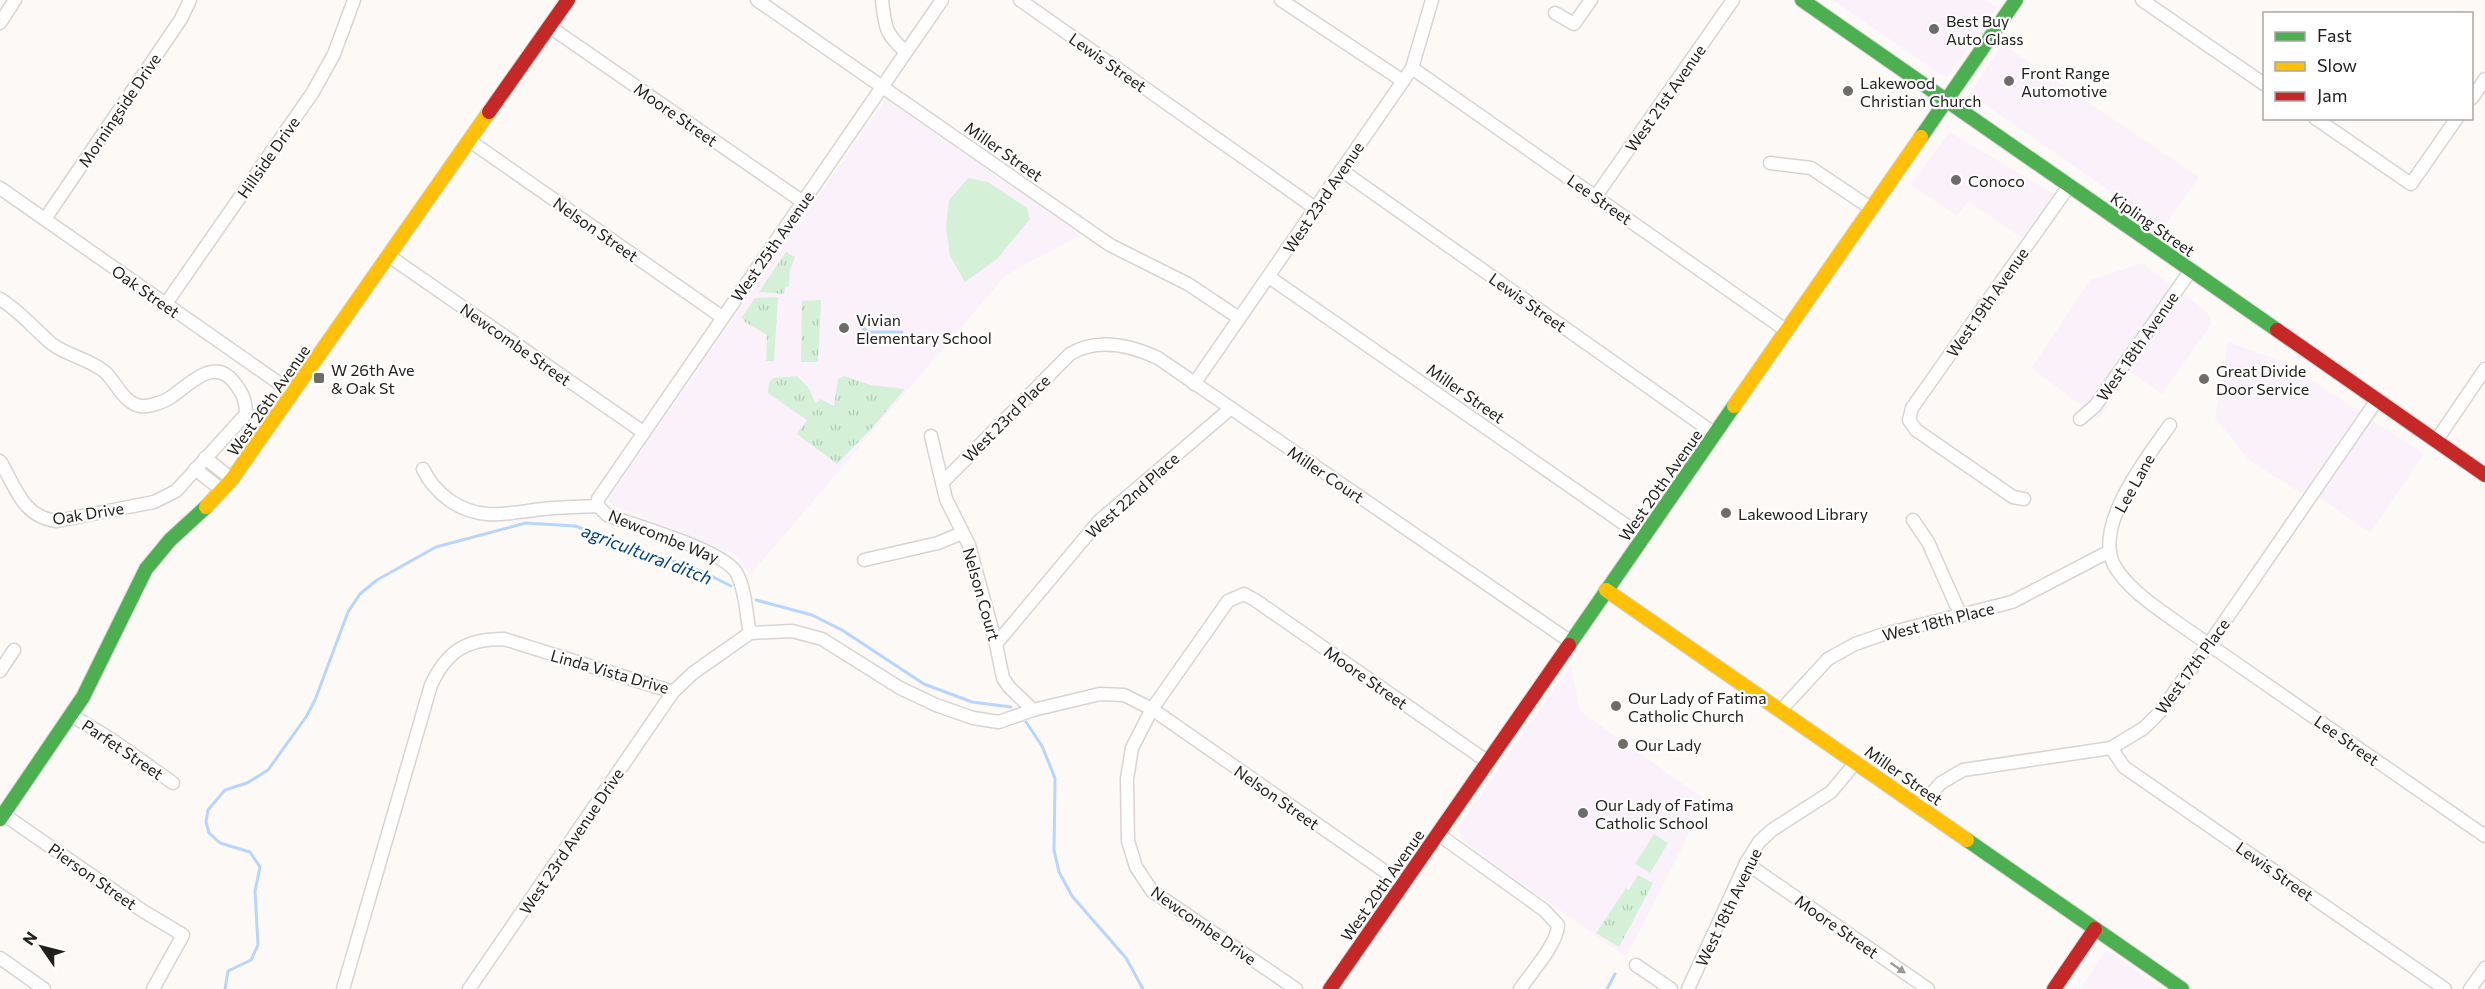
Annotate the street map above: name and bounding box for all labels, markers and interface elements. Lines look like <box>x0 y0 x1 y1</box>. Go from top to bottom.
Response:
place label: Best Buy Auto Glass <box>1946 11 2024 48</box>
legend <box>2263 12 2473 120</box>
marker: Best Buy Auto Glass <box>1927 22 1941 36</box>
text: Fast <box>2317 24 2352 46</box>
street label: Lewis Street <box>1066 28 1151 96</box>
street label: West 21st Avenue <box>1621 41 1709 155</box>
street label: Morningside Drive <box>74 49 164 171</box>
text: Slow <box>2317 54 2357 76</box>
place label: Front Range Automotive <box>2021 63 2110 100</box>
place label: Lakewood Christian Church <box>1860 73 1981 110</box>
marker: Front Range Automotive <box>2002 74 2016 88</box>
street label: Moore Street <box>631 78 722 150</box>
marker: Lakewood Christian Church <box>1841 84 1855 98</box>
text: Jam <box>2317 84 2347 106</box>
street label: Hillside Drive <box>233 113 303 201</box>
street label: Miller Street <box>961 117 1047 185</box>
street label: West 23rd Avenue <box>1279 138 1367 256</box>
street label: Lee Street <box>1564 170 1636 228</box>
place label: Conoco <box>1968 171 2025 190</box>
marker: Conoco <box>1949 173 1963 187</box>
street label: West 25th Avenue <box>727 187 817 305</box>
street label: Kipling Street <box>2107 188 2199 260</box>
street label: Nelson Street <box>550 193 642 265</box>
street label: West 19th Avenue <box>1942 244 2032 360</box>
street label: Oak Street <box>108 261 184 322</box>
street label: Lewis Street <box>1486 268 1571 336</box>
street label: West 18th Avenue <box>2092 288 2182 404</box>
street label: Newcombe Street <box>457 299 575 389</box>
place label: Vivian Elementary School <box>856 310 992 347</box>
marker: Vivian Elementary School <box>837 321 851 335</box>
street label: West 26th Avenue <box>223 341 313 459</box>
street label: Miller Street <box>1423 359 1509 427</box>
place label: W 26th Ave & Oak St <box>331 360 415 397</box>
place label: Great Divide Door Service <box>2216 361 2309 398</box>
street label: West 23rd Place <box>958 370 1054 466</box>
marker: W 26th Ave & Oak St <box>312 371 326 385</box>
marker: Great Divide Door Service <box>2197 372 2211 386</box>
street label: West 20th Avenue <box>1614 426 1706 544</box>
street label: Miller Court <box>1284 442 1368 507</box>
street label: West 22nd Place <box>1082 448 1182 542</box>
street label: Lee Lane <box>2110 450 2158 516</box>
street label: Oak Drive <box>51 498 125 528</box>
place label: Lakewood Library <box>1738 504 1868 523</box>
street label: Newcombe Way <box>606 505 722 567</box>
marker: Lakewood Library <box>1719 506 1733 520</box>
water label: agricultural ditch <box>579 519 715 589</box>
street label: Nelson Court <box>960 545 1004 643</box>
street label: West 18th Place <box>1880 598 1996 644</box>
street label: West 17th Place <box>2151 615 2233 717</box>
street label: Moore Street <box>1321 641 1412 713</box>
street label: Linda Vista Drive <box>549 645 671 697</box>
place label: Our Lady of Fatima Catholic Church <box>1628 688 1767 725</box>
marker: Our Lady of Fatima Catholic Church <box>1609 699 1623 713</box>
street label: Lee Street <box>2311 711 2383 769</box>
street label: Parfet Street <box>79 715 168 783</box>
place label: Our Lady <box>1635 735 1702 754</box>
marker: Our Lady <box>1616 737 1630 751</box>
street label: Miller Street <box>1861 741 1947 809</box>
street label: Nelson Street <box>1231 761 1323 833</box>
street label: West 23rd Avenue Drive <box>515 764 627 918</box>
place label: Our Lady of Fatima Catholic School <box>1595 795 1734 832</box>
marker: Our Lady of Fatima Catholic School <box>1576 806 1590 820</box>
street label: West 20th Avenue <box>1336 826 1428 944</box>
street label: Lewis Street <box>2233 837 2318 905</box>
street label: Pierson Street <box>45 839 141 914</box>
street label: West 18th Avenue <box>1691 845 1765 969</box>
street label: Newcombe Drive <box>1148 882 1260 968</box>
street label: Moore Street <box>1792 890 1883 962</box>
north arrow <box>12 917 72 977</box>
text: N <box>18 928 41 948</box>
one-way arrow <box>1889 962 1905 974</box>

